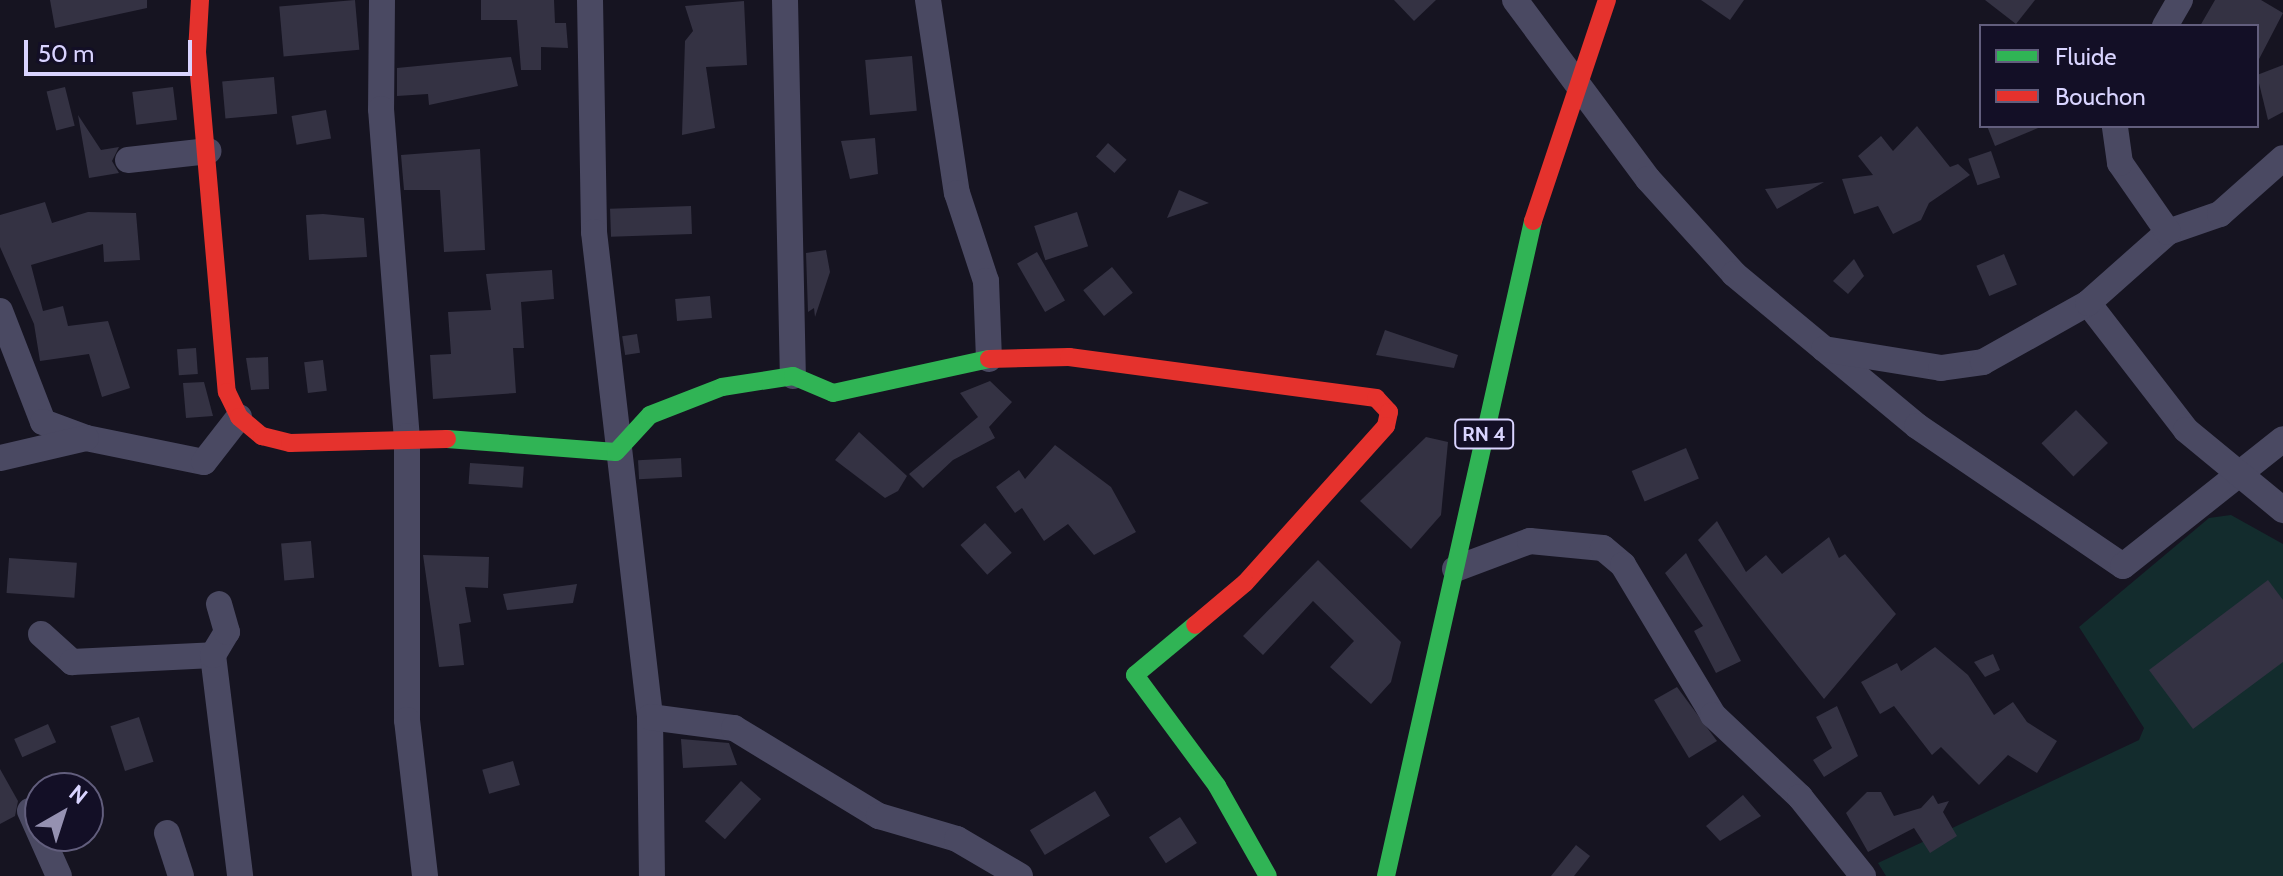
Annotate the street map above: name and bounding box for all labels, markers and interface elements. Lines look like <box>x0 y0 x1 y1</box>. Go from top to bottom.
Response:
scale bar <box>28 24 196 74</box>
legend <box>1979 24 2259 128</box>
text: 50 m <box>38 39 94 68</box>
text: Fluide <box>2055 42 2117 71</box>
text: Bouchon <box>2055 82 2146 111</box>
road number: RN 4 <box>1454 418 1514 450</box>
north arrow <box>24 772 104 852</box>
text: N <box>64 779 93 810</box>

